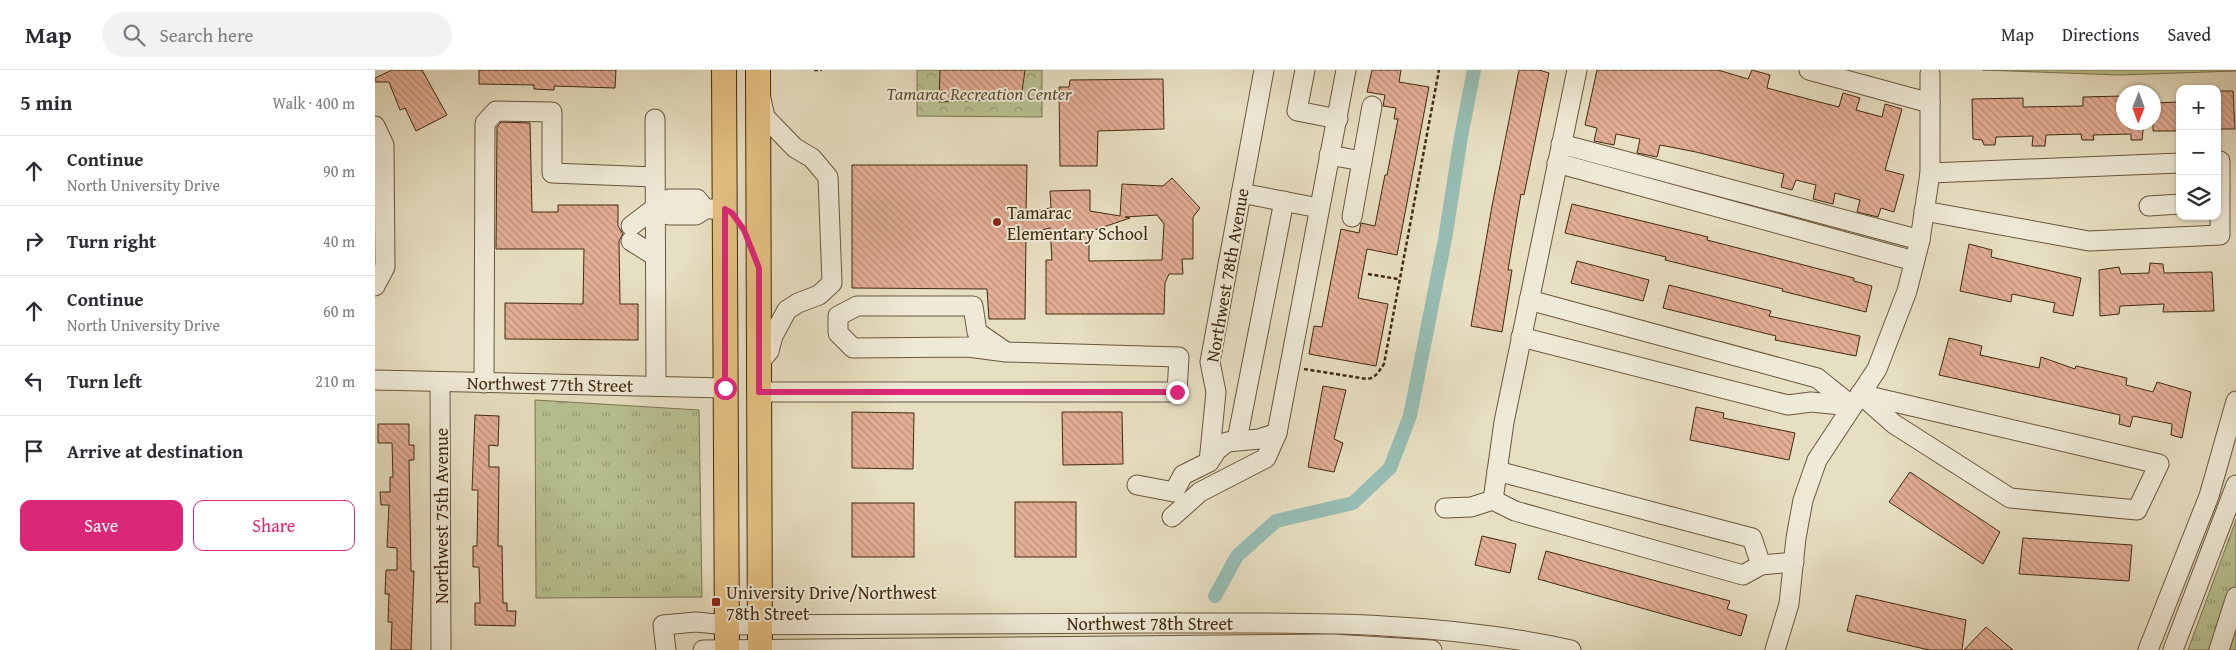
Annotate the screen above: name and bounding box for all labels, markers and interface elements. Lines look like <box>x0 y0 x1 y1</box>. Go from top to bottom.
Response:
search box <box>102 12 452 57</box>
text: Map <box>25 17 72 52</box>
icon: search <box>120 21 148 49</box>
text: Search here <box>160 21 253 49</box>
text: Map <box>2001 21 2034 48</box>
text: Directions <box>2062 21 2139 48</box>
text: Saved <box>2167 21 2211 48</box>
park label: Tamarac Recreation Center <box>886 80 1073 107</box>
north arrow <box>2116 85 2161 130</box>
map controls <box>2176 85 2221 220</box>
button: + <box>2176 85 2221 130</box>
text: 5 min <box>20 87 72 118</box>
text: Walk · 400 m <box>272 91 355 115</box>
button: − <box>2176 130 2221 175</box>
text: Continue <box>67 145 144 173</box>
icon: ahead <box>20 157 48 185</box>
text: 90 m <box>323 159 355 183</box>
text: North University Drive <box>67 173 220 197</box>
button: layers <box>2176 175 2221 220</box>
street label: Northwest 78th Avenue <box>1198 186 1256 364</box>
place label: Tamarac Elementary School <box>1007 199 1148 247</box>
marker: Tamarac Elementary School <box>991 216 1003 228</box>
icon: right <box>20 227 48 255</box>
text: Turn right <box>67 227 156 255</box>
text: 40 m <box>323 229 355 253</box>
text: Continue <box>67 285 144 313</box>
icon: ahead <box>20 297 48 325</box>
text: 60 m <box>323 299 355 323</box>
text: North University Drive <box>67 313 220 337</box>
icon: left <box>20 367 48 395</box>
text: Turn left <box>67 367 142 395</box>
text: 210 m <box>315 369 355 393</box>
street label: Northwest 77th Street <box>467 369 634 399</box>
route start <box>714 377 737 400</box>
route end <box>1166 381 1189 404</box>
street label: Northwest 75th Avenue <box>428 428 455 604</box>
icon: arrive <box>20 437 48 465</box>
text: Arrive at destination <box>67 437 243 465</box>
button: Save <box>20 500 183 551</box>
button: Share <box>193 500 355 551</box>
place label: University Drive/Northwest 78th Street <box>726 579 938 627</box>
marker: University Drive/Northwest 78th Street <box>710 596 722 608</box>
street label: Northwest 78th Street <box>1067 610 1234 637</box>

